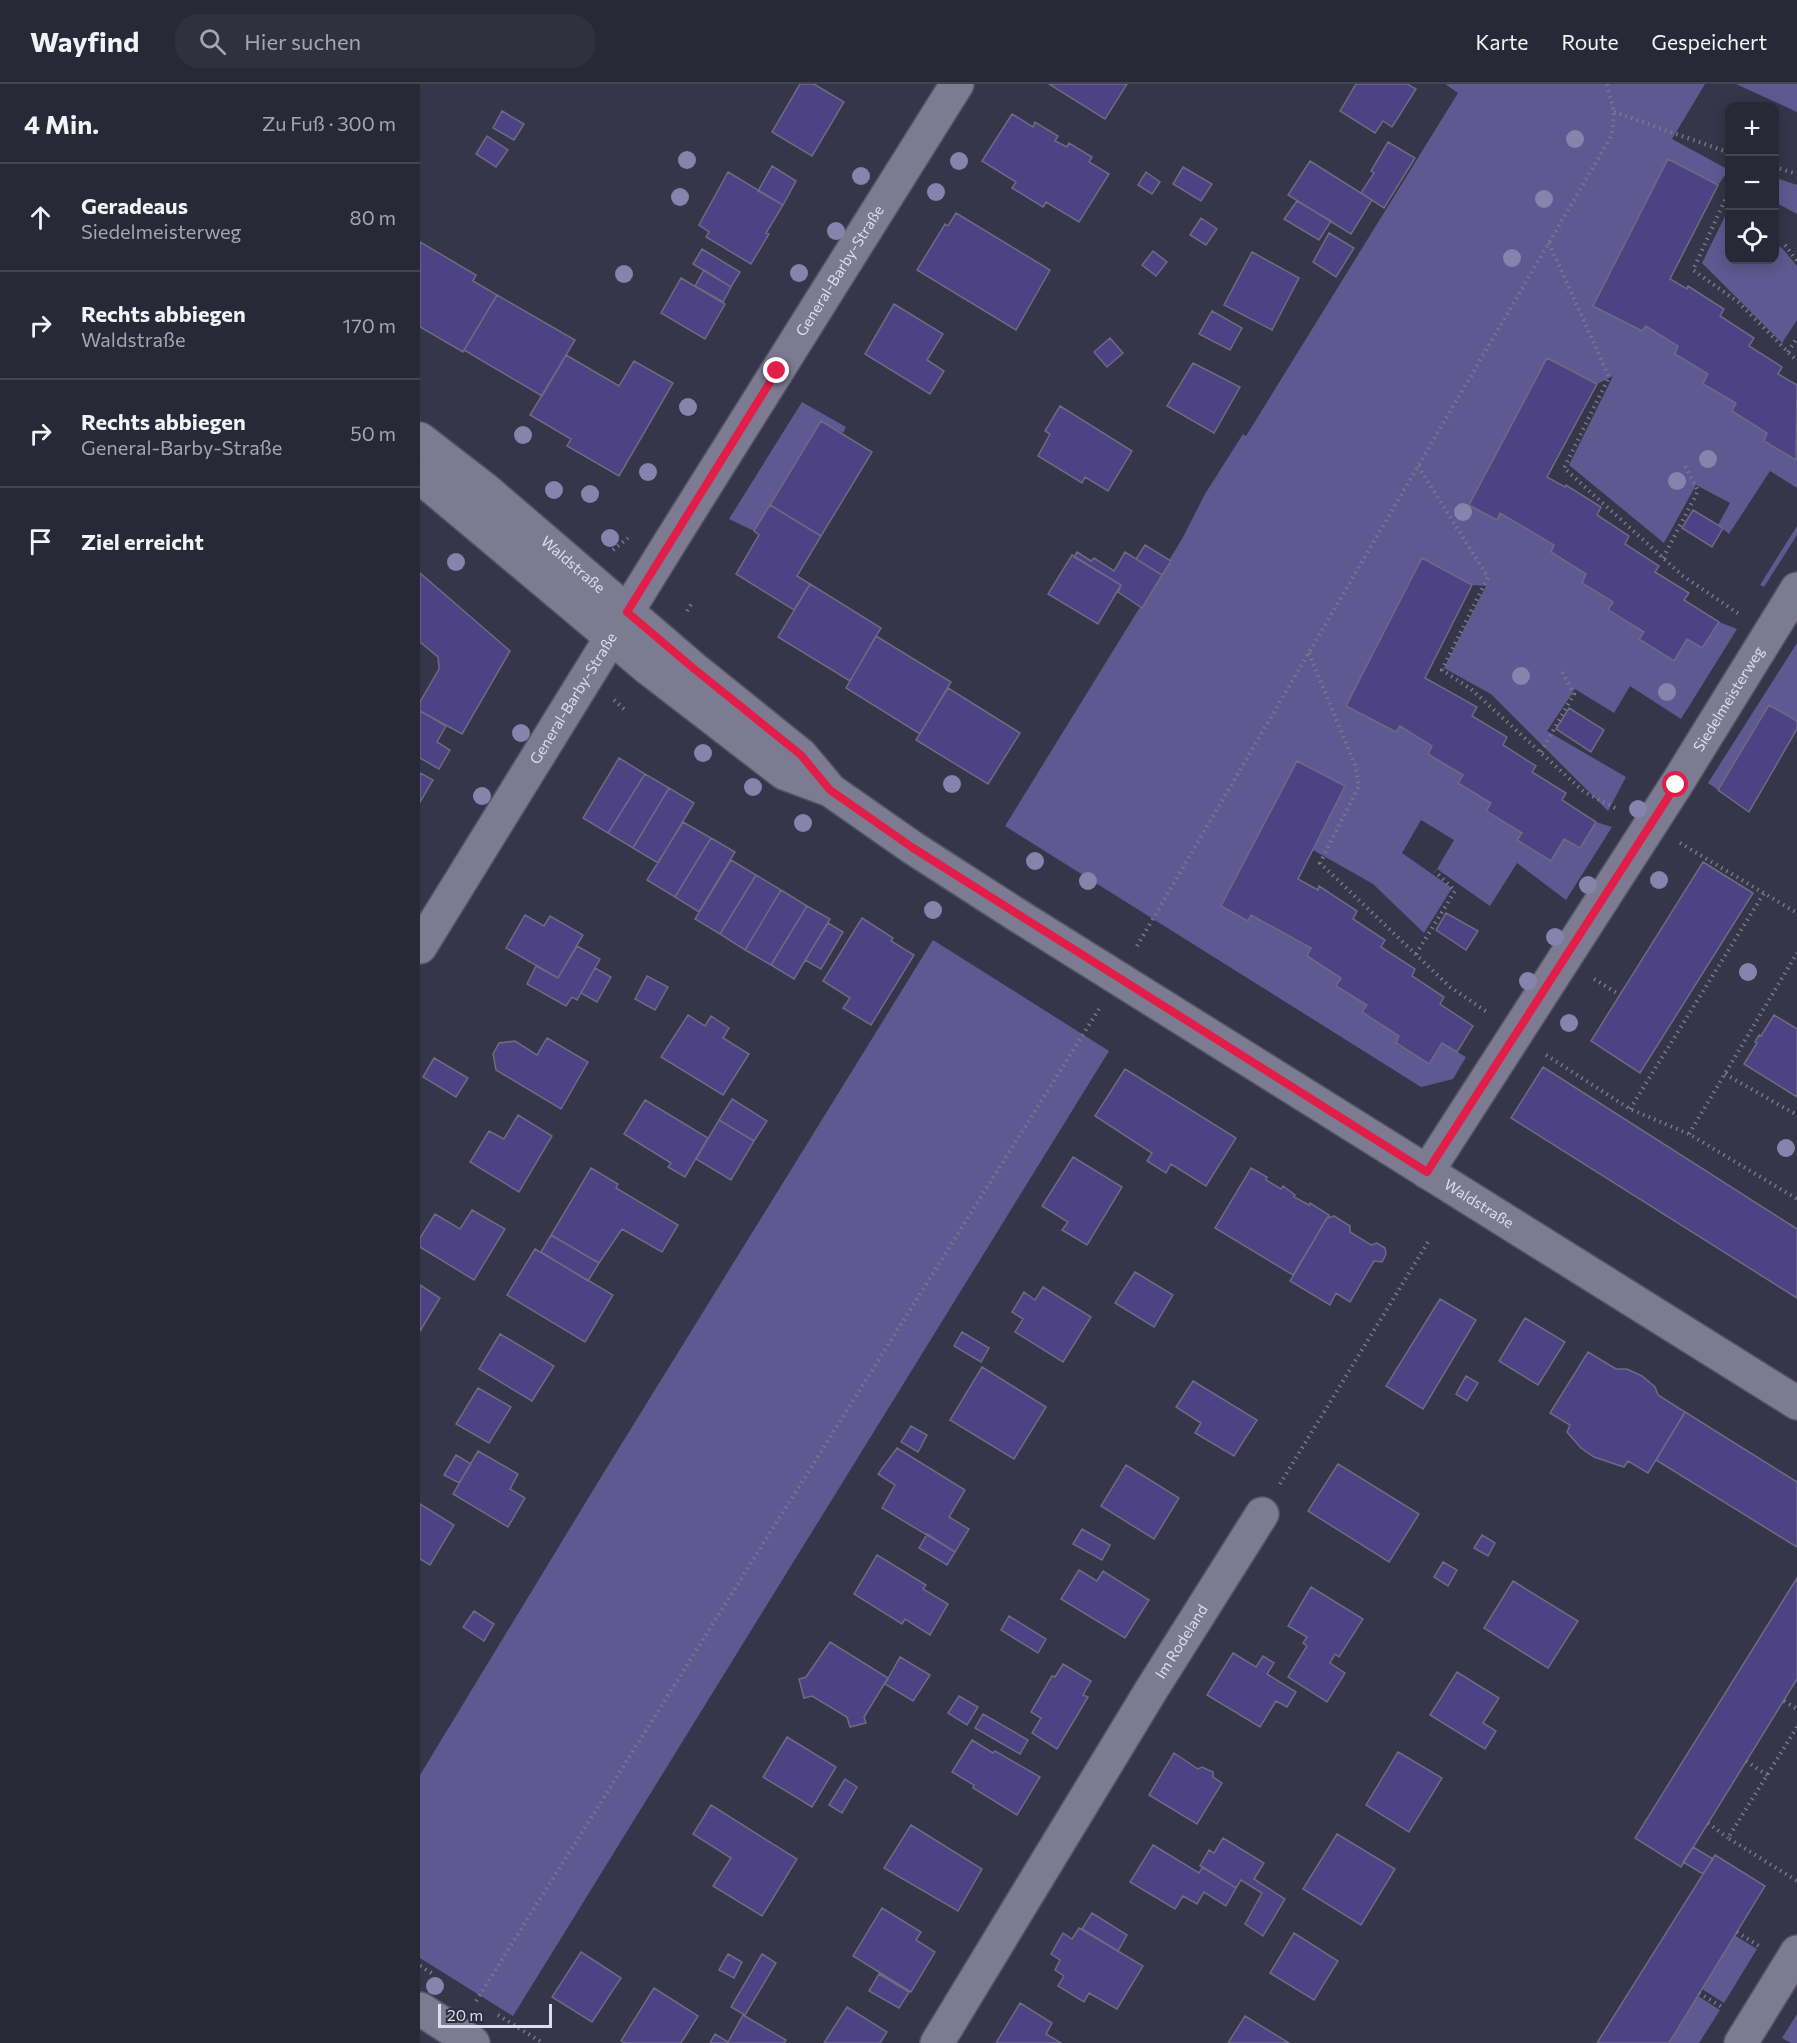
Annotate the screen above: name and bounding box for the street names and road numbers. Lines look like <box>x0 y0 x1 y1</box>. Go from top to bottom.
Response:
street label: General-Barby-Straße <box>791 201 887 339</box>
street label: Waldstraße <box>538 532 609 596</box>
street label: General-Barby-Straße <box>525 629 620 767</box>
street label: Siedelmeisterweg <box>1689 643 1767 755</box>
street label: Waldstraße <box>1441 1175 1517 1232</box>
street label: Im Rodeland <box>1151 1601 1211 1682</box>

